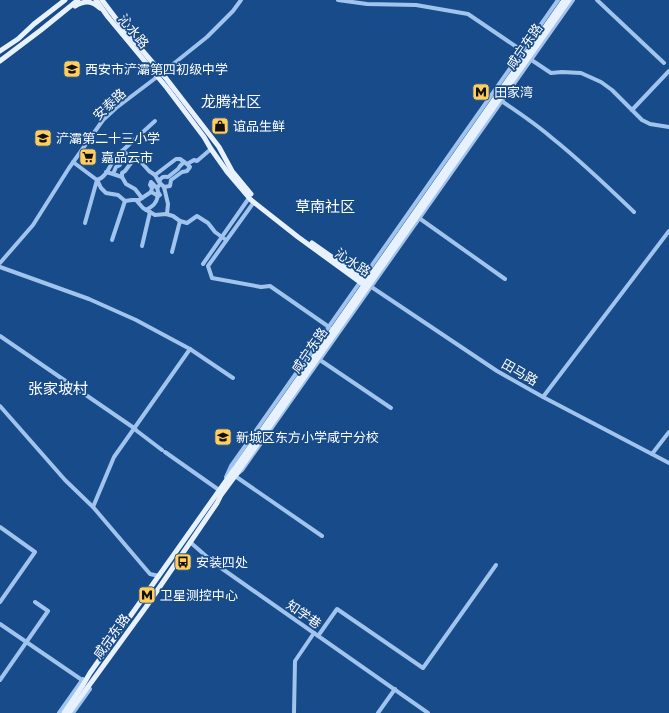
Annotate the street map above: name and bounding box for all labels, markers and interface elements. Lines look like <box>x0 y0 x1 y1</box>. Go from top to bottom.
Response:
street label: 沁水路 <box>116 11 152 51</box>
street label: 咸宁东路 <box>503 20 545 72</box>
school or university icon: 西安市浐灞第四初级中学 <box>62 59 82 79</box>
place label: 西安市浐灞第四初级中学 <box>85 61 228 77</box>
metro station icon: 田家湾 <box>471 82 491 102</box>
place label: 田家湾 <box>494 84 533 100</box>
street label: 安泰路 <box>89 85 129 123</box>
district label: 龙腾社区 <box>201 92 261 110</box>
shop icon: 谊品生鲜 <box>210 116 230 136</box>
place label: 谊品生鲜 <box>233 118 285 134</box>
school or university icon: 浐灞第二十三小学 <box>33 128 53 148</box>
place label: 浐灞第二十三小学 <box>56 130 160 146</box>
supermarket icon: 嘉品云市 <box>78 147 98 167</box>
place label: 嘉品云市 <box>101 149 153 165</box>
district label: 草南社区 <box>295 197 355 215</box>
street label: 沁水路 <box>332 245 374 279</box>
street label: 咸宁东路 <box>288 324 330 376</box>
street label: 田马路 <box>499 355 541 389</box>
district label: 张家坡村 <box>28 379 88 397</box>
school or university icon: 新城区东方小学咸宁分校 <box>213 427 233 447</box>
place label: 新城区东方小学咸宁分校 <box>236 429 379 445</box>
bus stop icon: 安装四处 <box>173 552 193 572</box>
place label: 安装四处 <box>196 554 248 570</box>
metro station icon: 卫星测控中心 <box>137 585 157 605</box>
place label: 卫星测控中心 <box>160 587 238 603</box>
street label: 知学巷 <box>283 596 325 632</box>
street label: 咸宁东路 <box>89 610 133 662</box>

